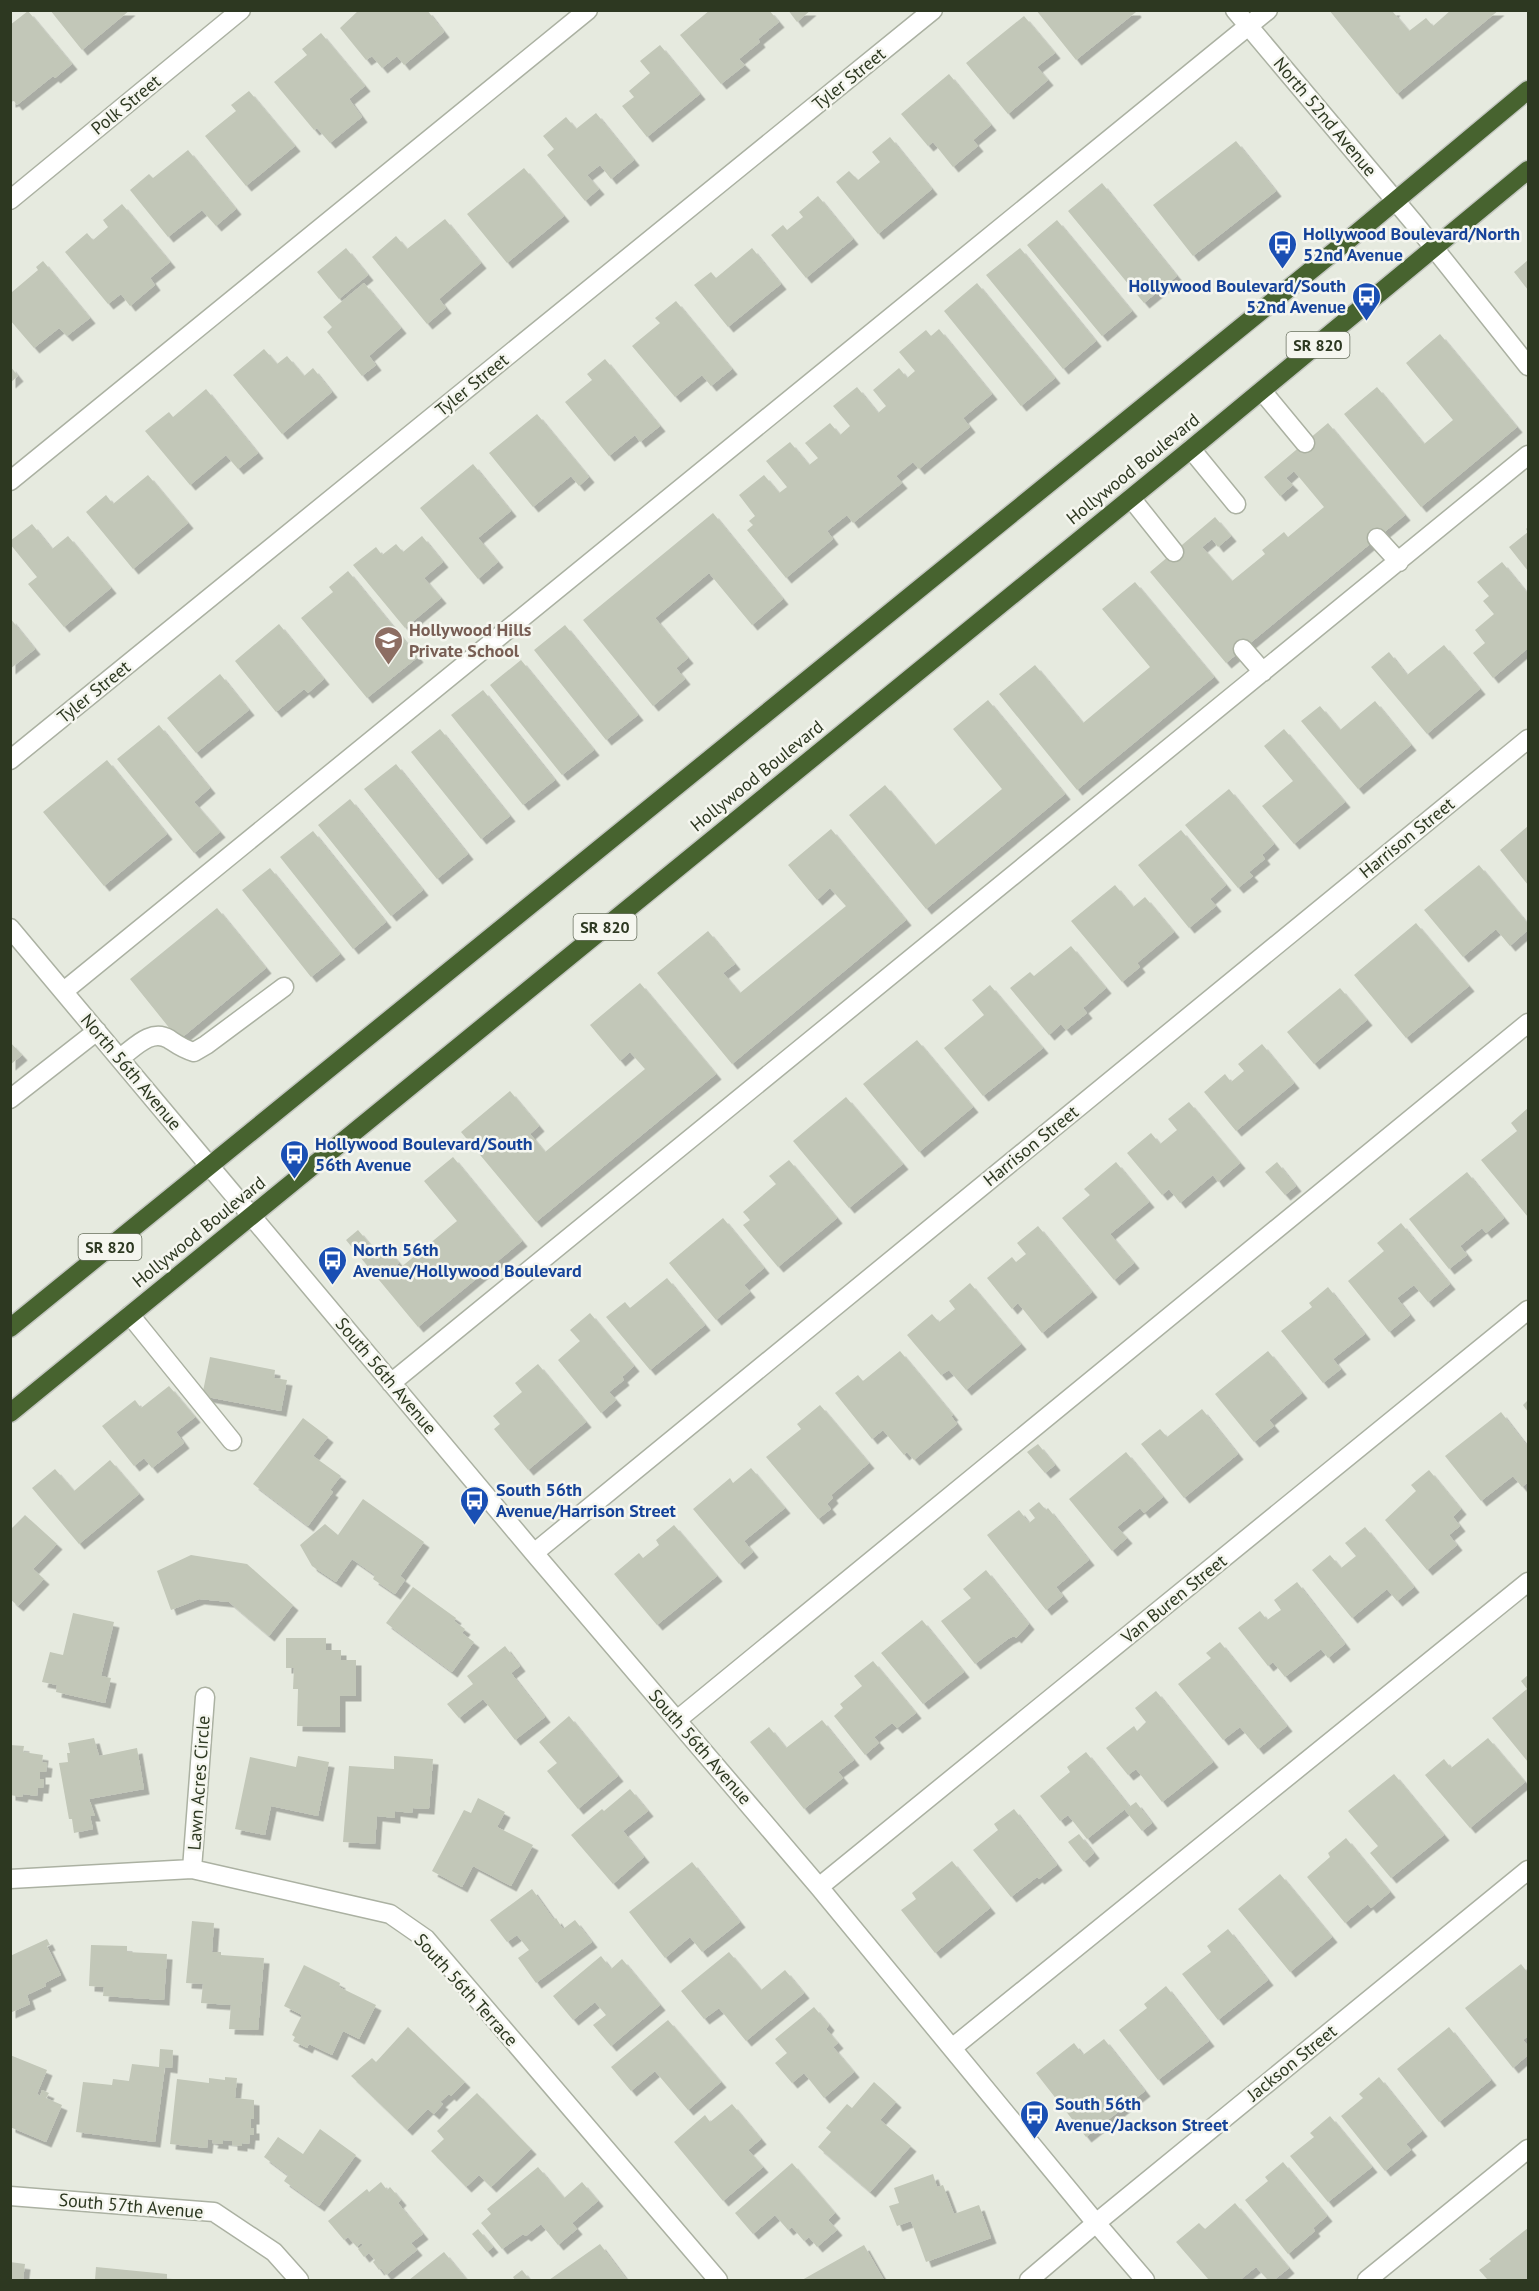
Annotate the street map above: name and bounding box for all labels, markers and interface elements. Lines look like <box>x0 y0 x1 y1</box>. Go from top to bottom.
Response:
street label: Tyler Street <box>807 42 890 115</box>
street label: North 52nd Avenue <box>1269 52 1382 181</box>
street label: Polk Street <box>86 69 165 140</box>
place label: Hollywood Boulevard/North 52nd Avenue <box>1303 222 1520 266</box>
bus stop icon: Hollywood Boulevard/North 52nd Avenue <box>1266 228 1298 270</box>
place label: Hollywood Boulevard/South 52nd Avenue <box>1128 274 1346 318</box>
bus stop icon: Hollywood Boulevard/South 52nd Avenue <box>1351 280 1383 322</box>
road number: SR 820 <box>1286 332 1350 358</box>
street label: Tyler Street <box>430 348 513 421</box>
street label: Hollywood Boulevard <box>1061 408 1204 529</box>
place label: Hollywood Hills Private School <box>409 618 532 662</box>
school or university icon: Hollywood Hills Private School <box>372 624 404 666</box>
street label: Tyler Street <box>52 655 135 728</box>
street label: Hollywood Boulevard <box>685 715 828 836</box>
street label: Harrison Street <box>1354 792 1459 883</box>
road number: SR 820 <box>574 914 636 940</box>
street label: North 56th Avenue <box>76 1009 187 1135</box>
street label: Harrison Street <box>978 1100 1083 1191</box>
place label: Hollywood Boulevard/South 56th Avenue <box>315 1132 533 1176</box>
bus stop icon: Hollywood Boulevard/South 56th Avenue <box>278 1138 310 1180</box>
street label: Hollywood Boulevard <box>127 1171 270 1292</box>
road number: SR 820 <box>78 1234 142 1260</box>
place label: North 56th Avenue/Hollywood Boulevard <box>353 1238 582 1282</box>
bus stop icon: North 56th Avenue/Hollywood Boulevard <box>316 1244 348 1286</box>
street label: South 56th Avenue <box>331 1312 442 1439</box>
place label: South 56th Avenue/Harrison Street <box>496 1478 677 1522</box>
bus stop icon: South 56th Avenue/Harrison Street <box>459 1484 491 1526</box>
street label: Van Buren Street <box>1116 1549 1231 1649</box>
street label: South 56th Avenue <box>644 1684 757 1809</box>
street label: Lawn Acres Circle <box>182 1715 215 1851</box>
street label: South 56th Terrace <box>410 1928 523 2051</box>
street label: Jackson Street <box>1241 2019 1341 2106</box>
place label: South 56th Avenue/Jackson Street <box>1055 2092 1229 2136</box>
bus stop icon: South 56th Avenue/Jackson Street <box>1018 2098 1050 2140</box>
street label: South 57th Avenue <box>58 2188 204 2223</box>

